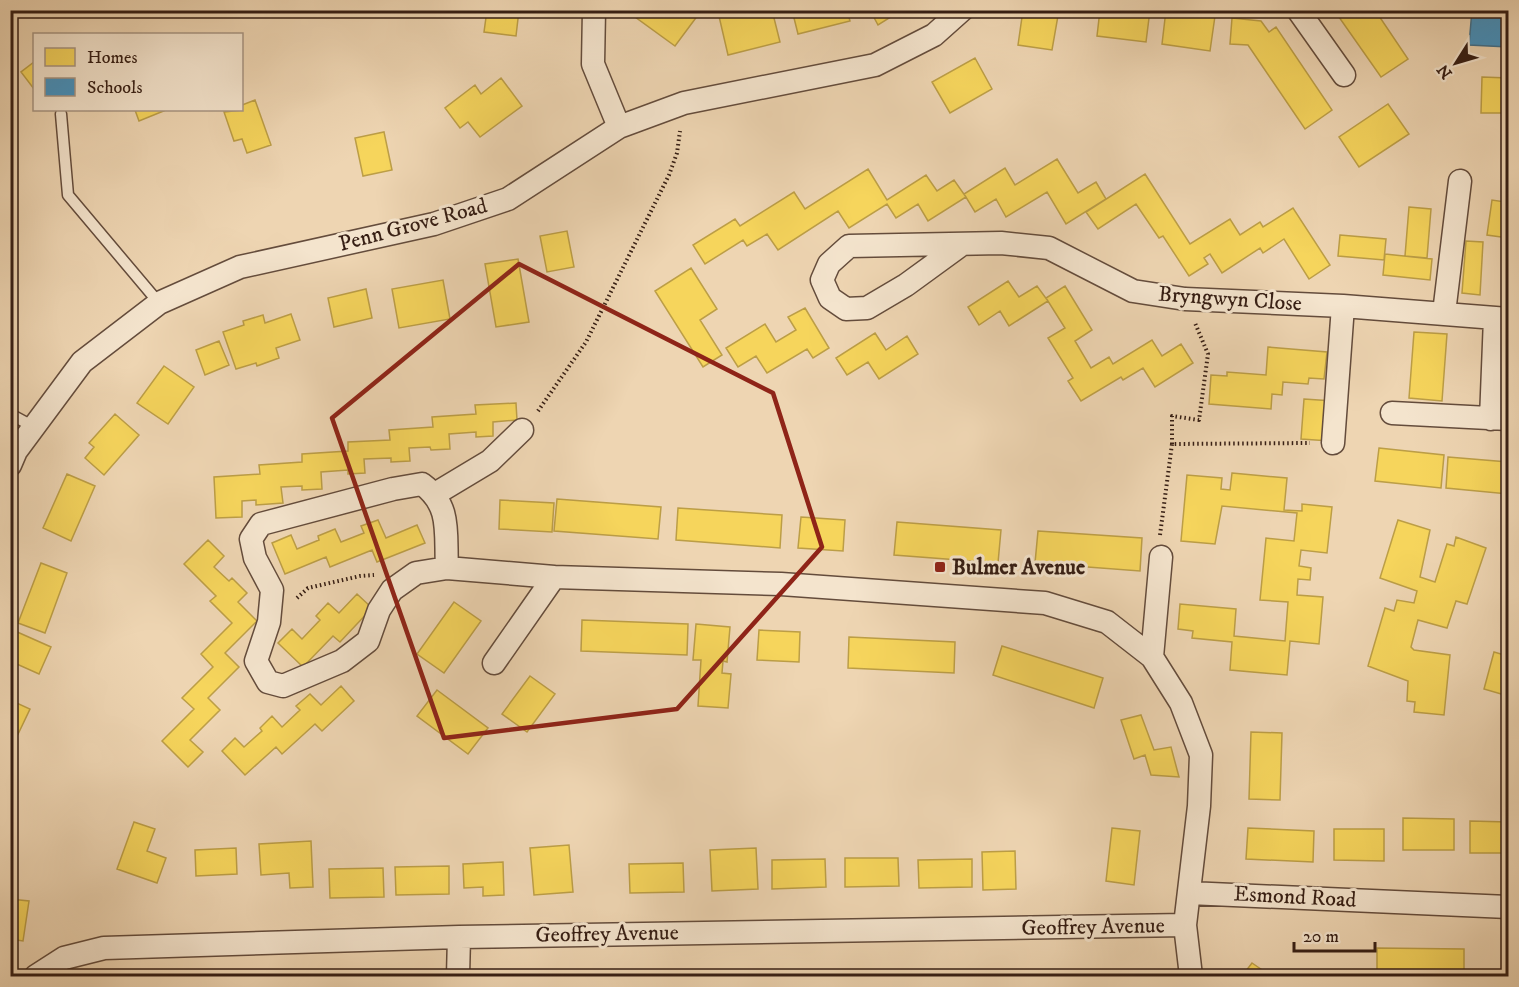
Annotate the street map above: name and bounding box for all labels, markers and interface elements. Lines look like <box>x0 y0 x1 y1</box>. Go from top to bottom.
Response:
legend <box>33 33 243 111</box>
north arrow <box>1426 33 1486 93</box>
text: Homes <box>87 47 138 69</box>
text: N <box>1433 60 1457 83</box>
text: Schools <box>87 77 142 99</box>
street label: Penn Grove Road <box>336 192 490 258</box>
street label: Bryngwyn Close <box>1157 281 1303 317</box>
place label: Bulmer Avenue <box>952 554 1085 581</box>
marker: Bulmer Avenue <box>933 560 947 574</box>
street label: Esmond Road <box>1233 880 1357 914</box>
street label: Geoffrey Avenue <box>1021 912 1165 942</box>
scale bar <box>1294 915 1375 953</box>
street label: Geoffrey Avenue <box>535 919 679 949</box>
text: 20 m <box>1303 926 1339 948</box>

